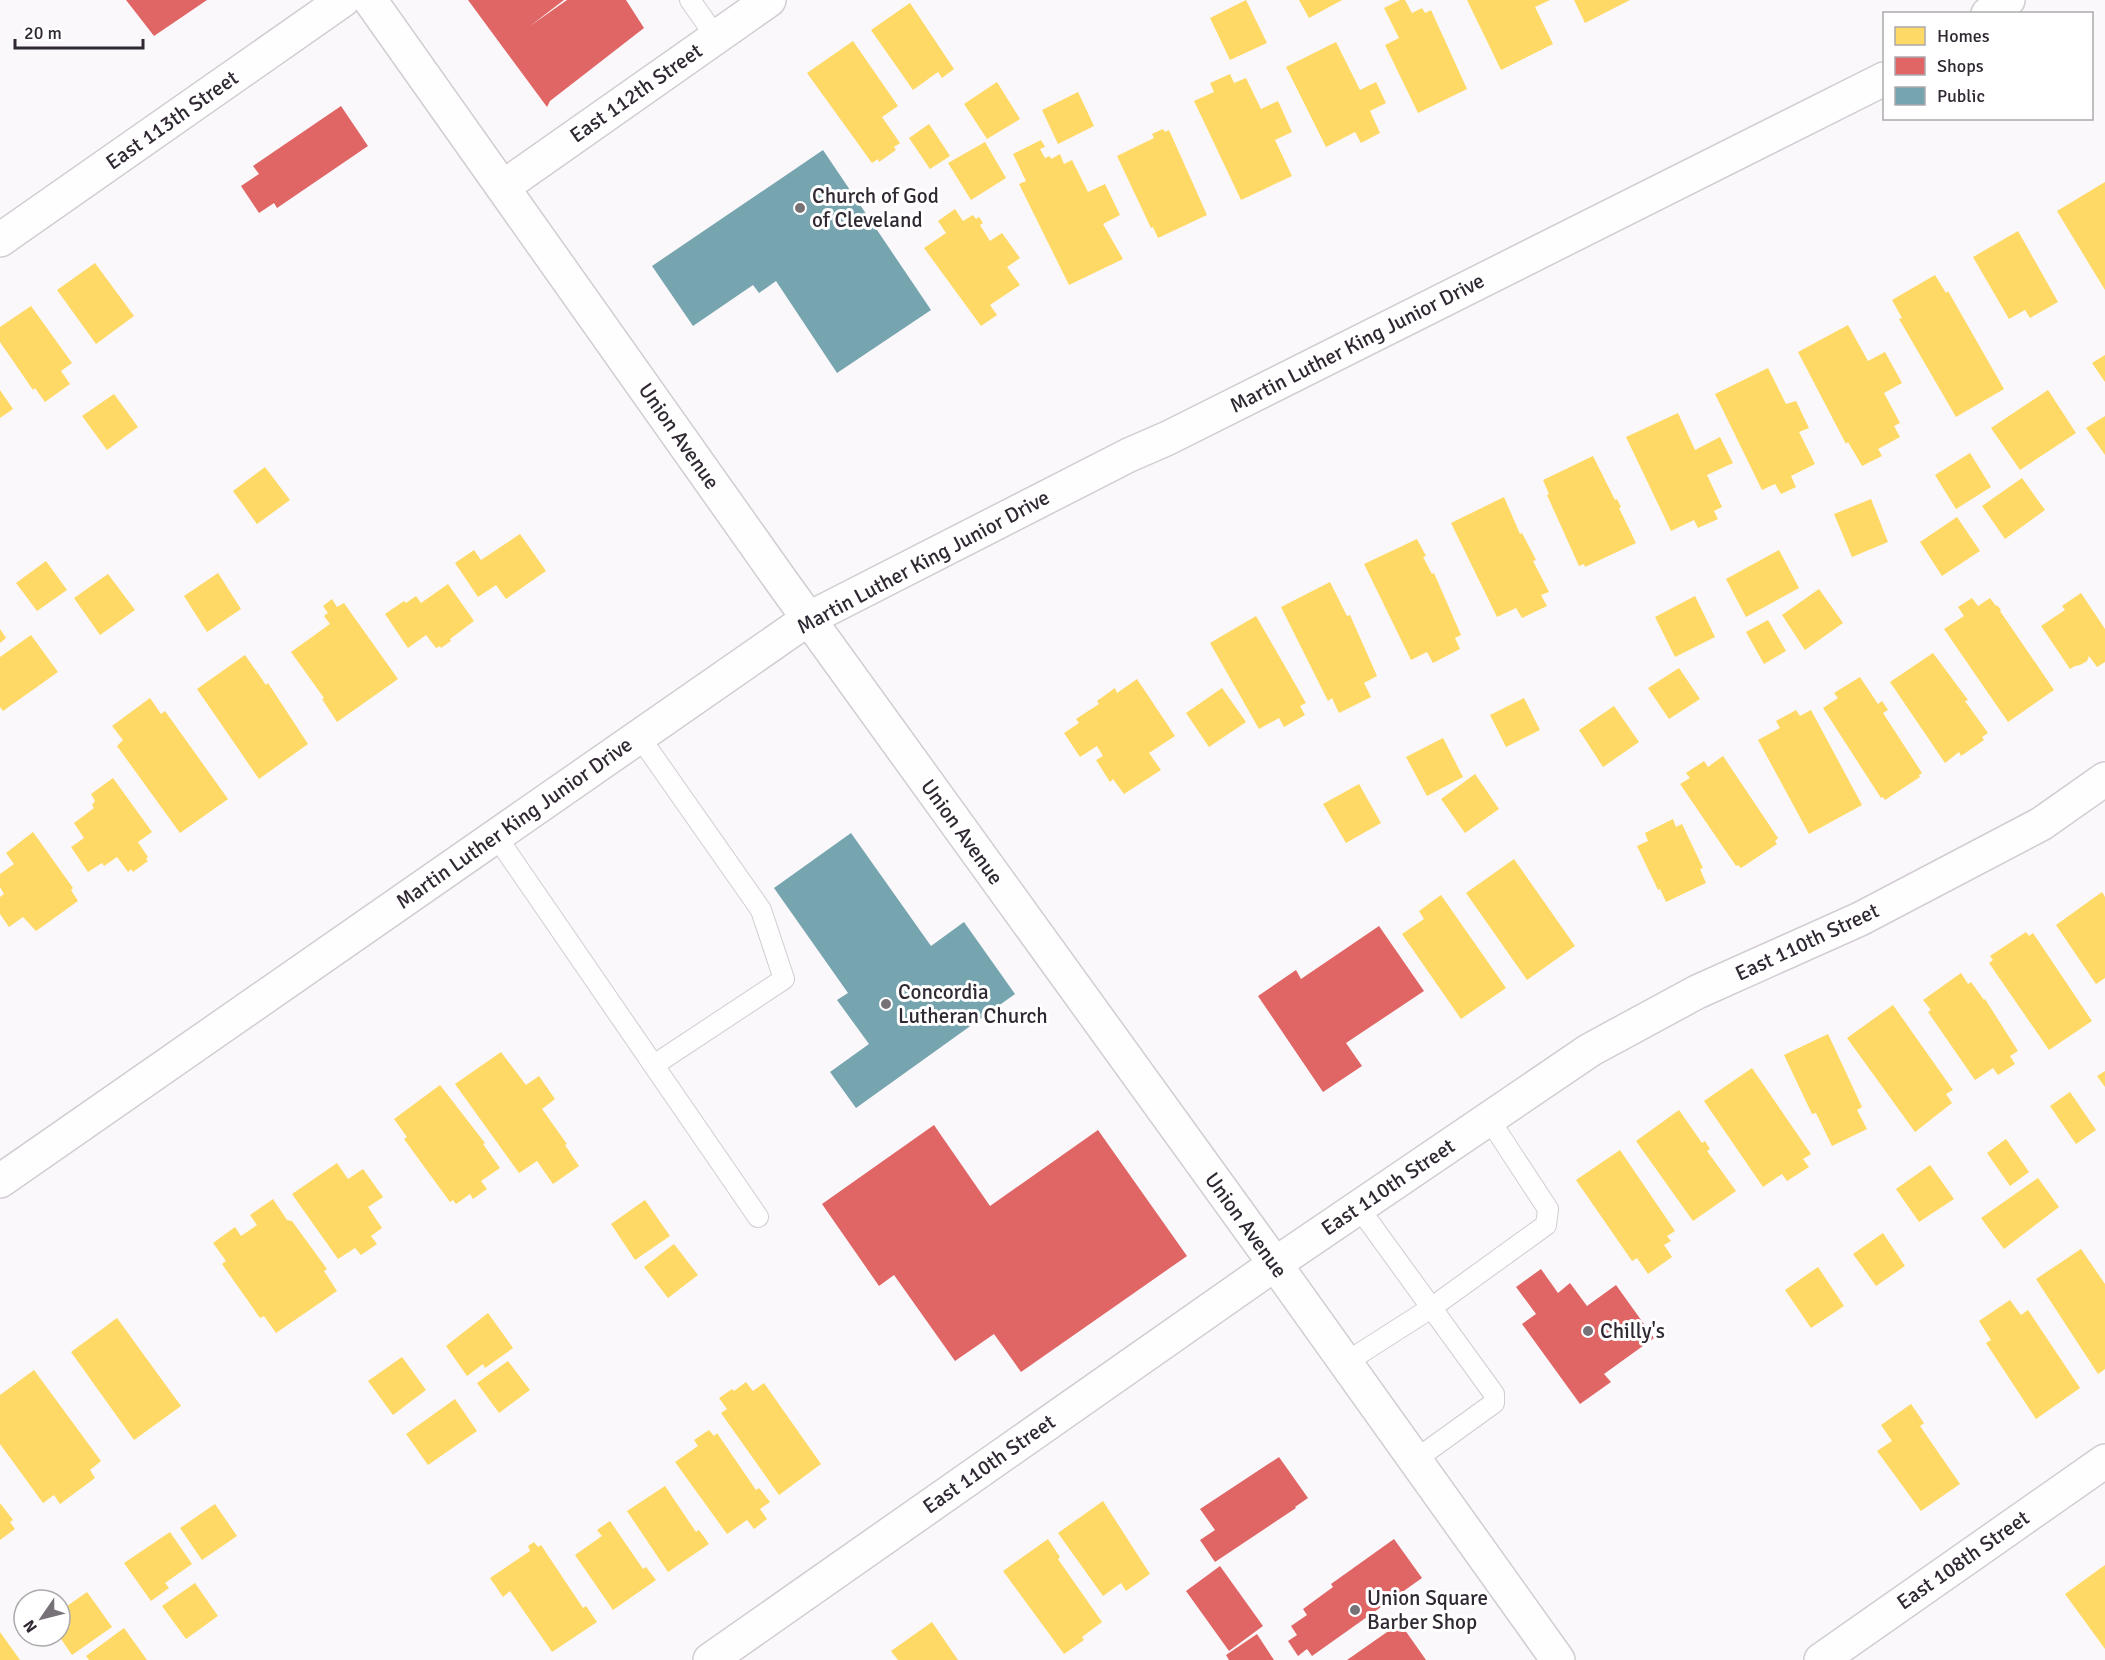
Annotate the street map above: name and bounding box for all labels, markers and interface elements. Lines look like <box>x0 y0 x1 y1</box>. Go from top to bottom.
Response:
scale bar <box>15 12 142 50</box>
legend <box>1883 12 2093 120</box>
text: 20 m <box>24 22 62 44</box>
text: Homes <box>1937 25 1990 47</box>
street label: East 112th Street <box>565 38 707 148</box>
text: Shops <box>1937 55 1984 77</box>
street label: East 113th Street <box>101 65 243 175</box>
text: Public <box>1937 85 1985 107</box>
place label: Church of God of Cleveland <box>812 183 939 233</box>
marker: Church of God of Cleveland <box>793 201 807 215</box>
street label: Martin Luther King Junior Drive <box>1225 267 1489 419</box>
street label: Union Avenue <box>633 378 725 494</box>
street label: Martin Luther King Junior Drive <box>792 484 1054 640</box>
street label: Martin Luther King Junior Drive <box>391 731 637 915</box>
street label: Union Avenue <box>915 774 1009 890</box>
street label: East 110th Street <box>1731 897 1883 987</box>
place label: Concordia Lutheran Church <box>898 979 1048 1029</box>
marker: Concordia Lutheran Church <box>879 997 893 1011</box>
street label: East 110th Street <box>1316 1133 1460 1241</box>
street label: Union Avenue <box>1199 1167 1293 1283</box>
place label: Chilly's <box>1600 1318 1665 1344</box>
marker: Chilly's <box>1581 1324 1595 1338</box>
street label: East 110th Street <box>918 1409 1060 1519</box>
street label: East 108th Street <box>1892 1505 2034 1615</box>
place label: Union Square Barber Shop <box>1367 1585 1488 1635</box>
north arrow <box>12 1588 72 1648</box>
marker: Union Square Barber Shop <box>1348 1603 1362 1617</box>
text: N <box>19 1616 42 1636</box>

